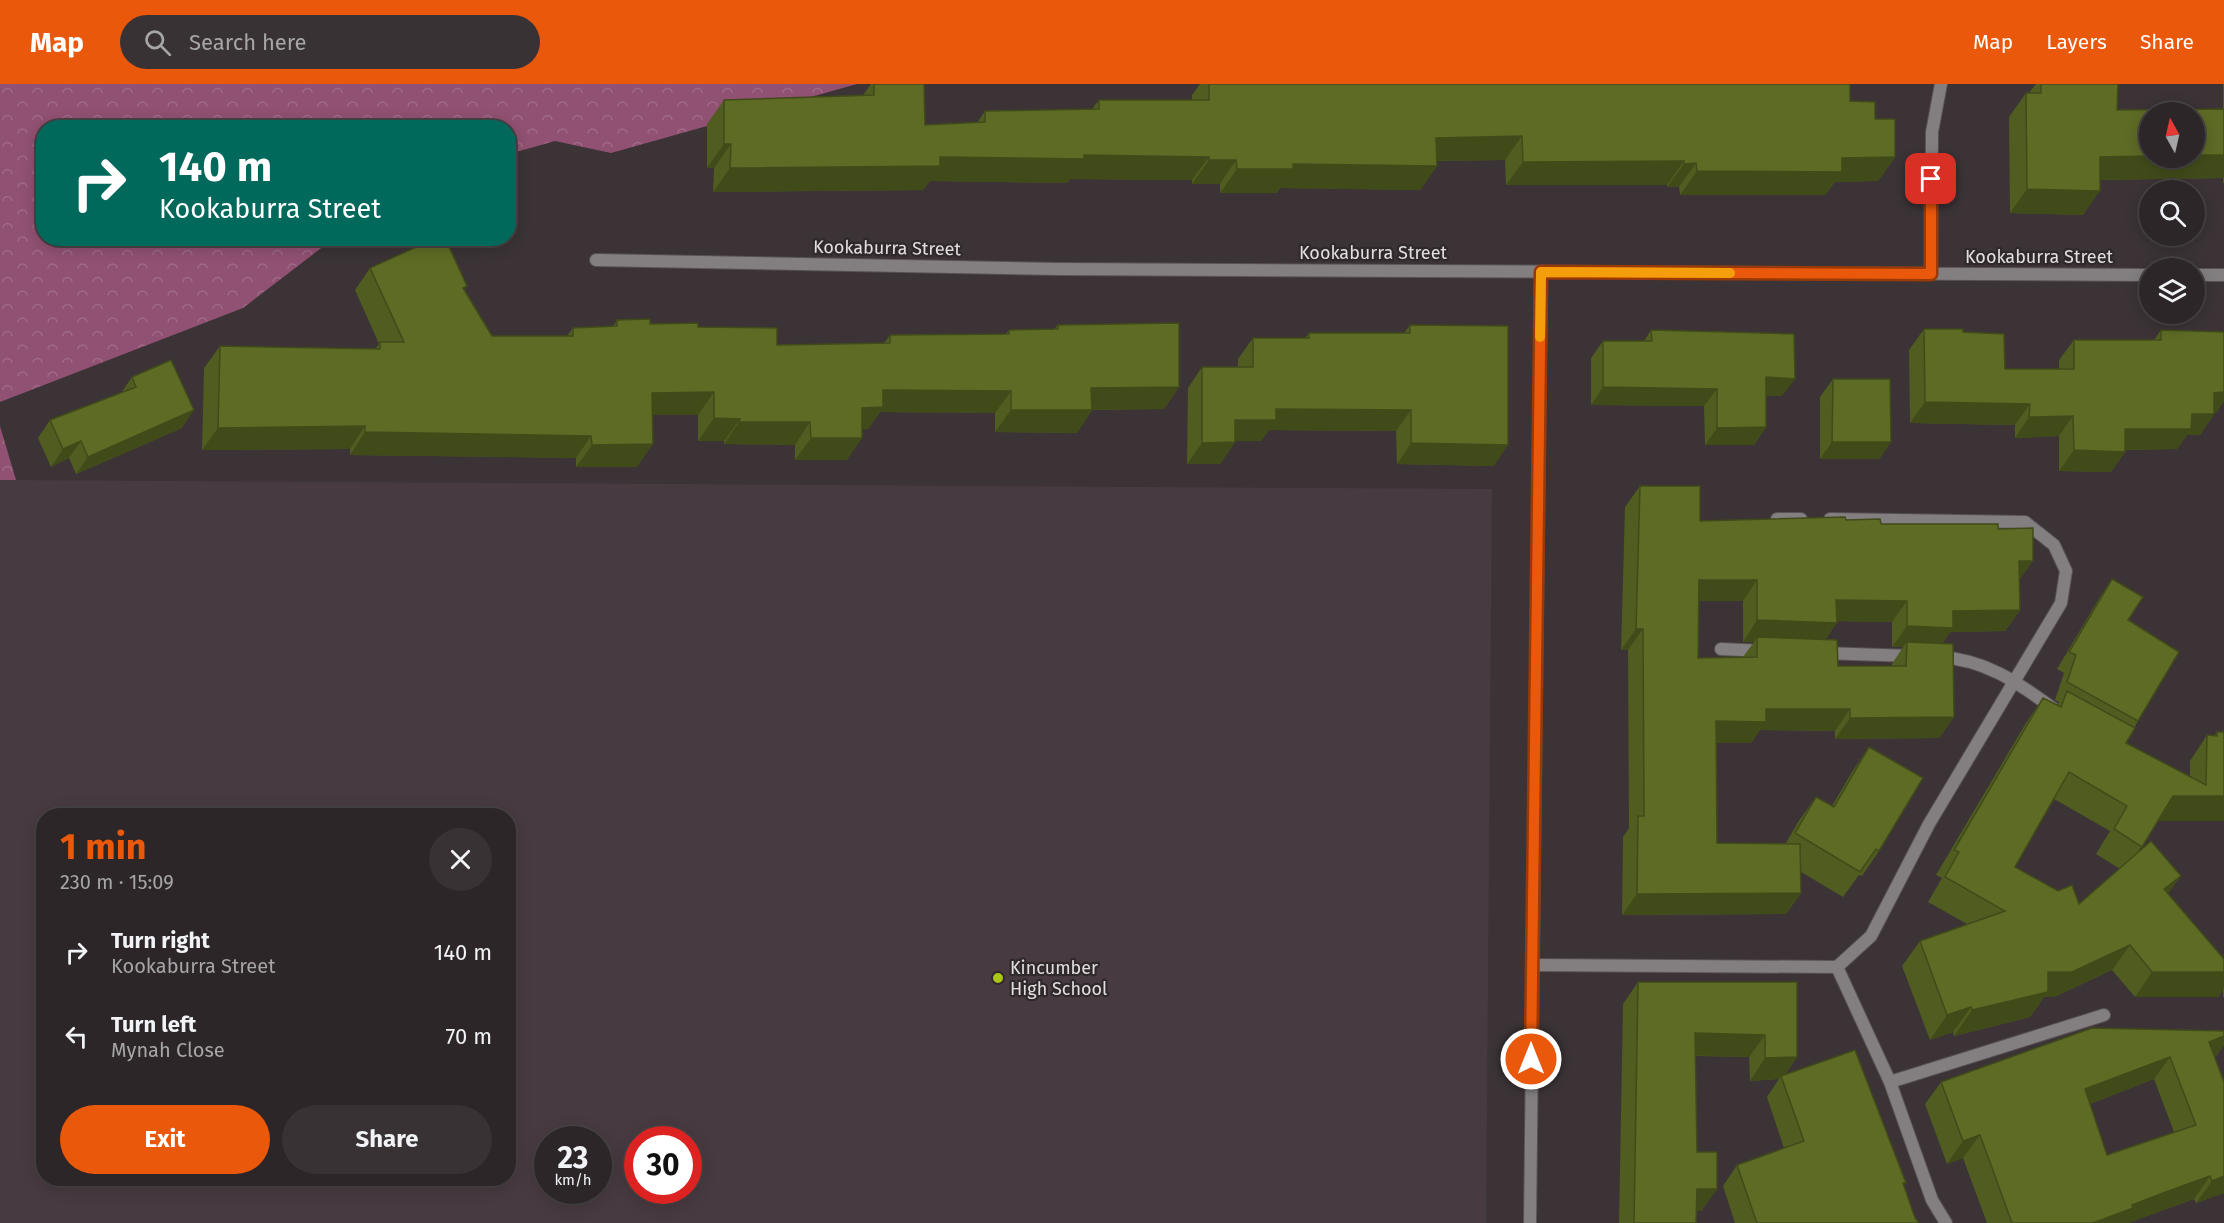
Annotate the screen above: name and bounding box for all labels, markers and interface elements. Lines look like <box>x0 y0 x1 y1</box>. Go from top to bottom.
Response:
search box <box>120 15 540 69</box>
text: Map <box>30 26 84 59</box>
icon: search <box>141 26 174 59</box>
text: Search here <box>189 29 307 56</box>
text: Map <box>1973 29 2013 55</box>
text: Layers <box>2046 29 2107 55</box>
text: Share <box>2140 29 2194 55</box>
north arrow <box>2139 102 2205 168</box>
map controls <box>2139 102 2205 324</box>
text: 140 m <box>159 142 272 192</box>
icon: right <box>60 144 138 222</box>
pin <box>1905 153 1956 204</box>
icon: arrive <box>1914 162 1947 195</box>
button: search <box>2139 180 2205 246</box>
text: Kookaburra Street <box>159 193 381 225</box>
street label: Kookaburra Street <box>813 236 962 260</box>
street label: Kookaburra Street <box>1299 242 1447 264</box>
street label: Kookaburra Street <box>1965 246 2113 268</box>
button: layers <box>2139 258 2205 324</box>
text: 1 min <box>60 825 147 869</box>
button: close <box>429 828 492 891</box>
text: 230 m · 15:09 <box>60 870 174 894</box>
text: Turn right <box>111 927 210 954</box>
icon: right <box>60 936 93 969</box>
text: 140 m <box>434 939 492 966</box>
text: Kookaburra Street <box>111 954 275 978</box>
place label: Kincumber High School <box>1010 957 1107 1000</box>
marker: Kincumber High School <box>991 971 1005 985</box>
text: Turn left <box>111 1011 196 1038</box>
icon: left <box>60 1020 93 1053</box>
text: 70 m <box>446 1023 492 1050</box>
position arrow <box>1499 1027 1563 1091</box>
text: Mynah Close <box>111 1038 225 1062</box>
button: Exit <box>60 1105 270 1174</box>
button: Share <box>282 1105 492 1174</box>
speed limit sign: 30 <box>624 1126 702 1204</box>
text: 23 <box>558 1140 588 1176</box>
text: km/h <box>554 1171 592 1189</box>

